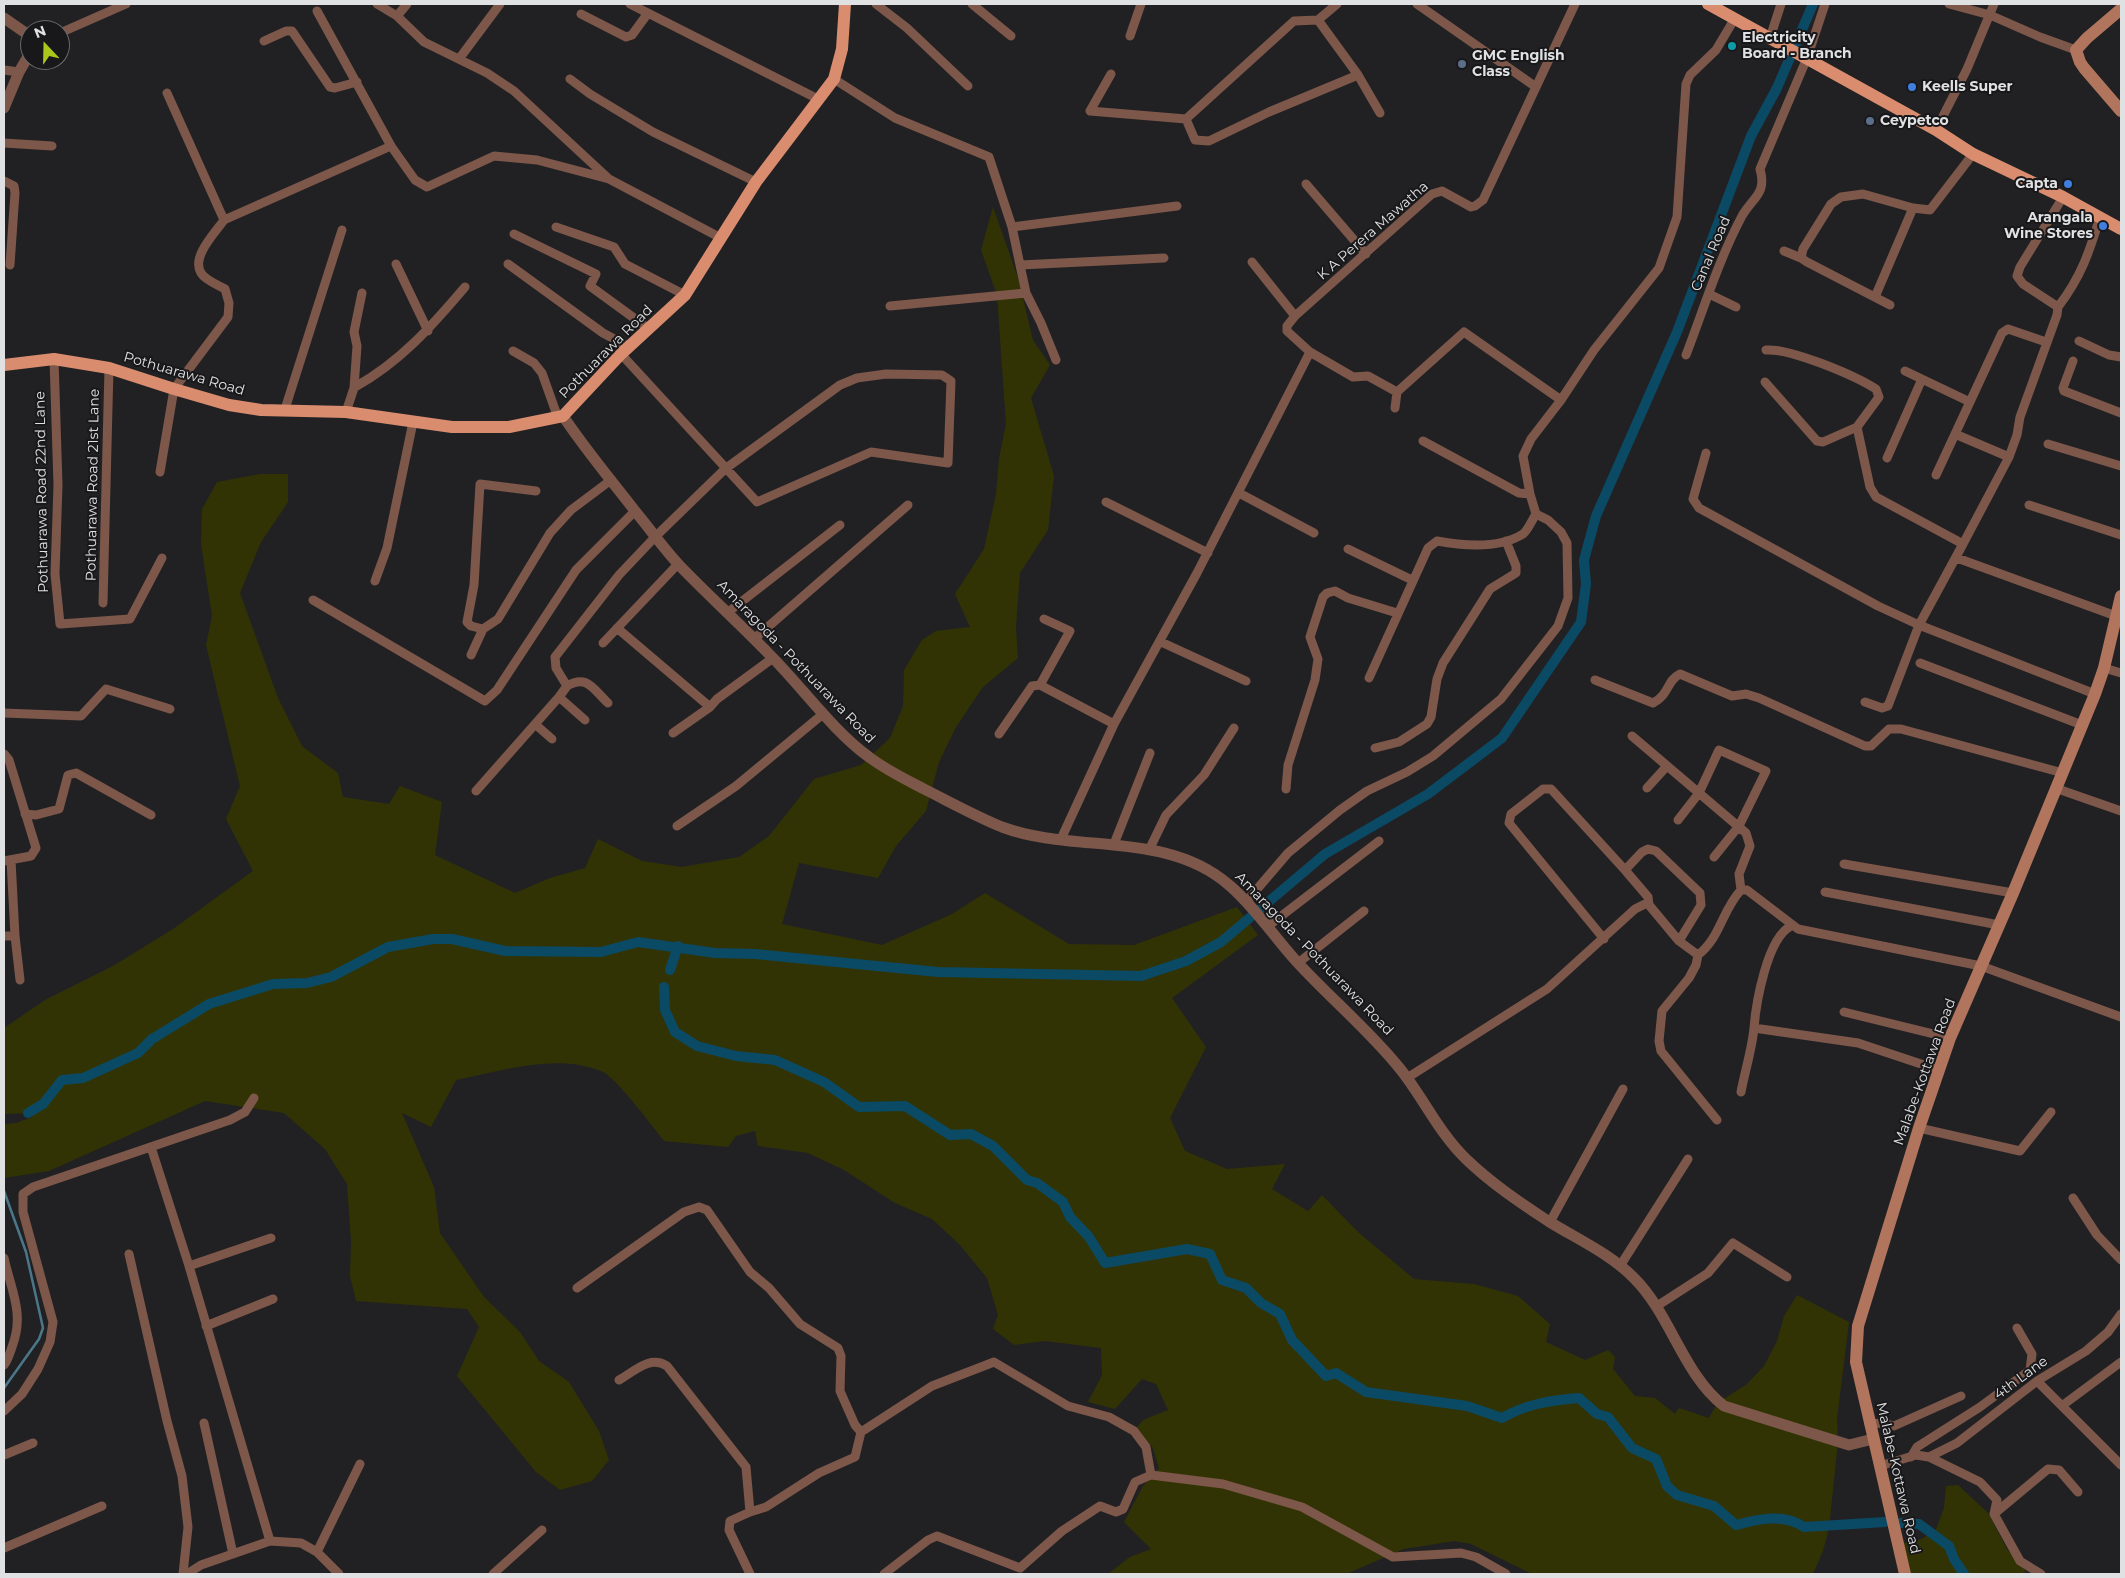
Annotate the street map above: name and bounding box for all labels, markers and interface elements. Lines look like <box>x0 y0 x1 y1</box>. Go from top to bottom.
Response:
north arrow <box>20 20 70 70</box>
text: N <box>31 22 48 42</box>
place label: Electricity Board - Branch <box>1742 30 1852 62</box>
marker: Electricity Board - Branch <box>1726 40 1738 52</box>
place label: GMC English Class <box>1472 48 1565 80</box>
marker: GMC English Class <box>1456 58 1468 70</box>
place label: Keells Super <box>1922 79 2013 95</box>
marker: Keells Super <box>1906 81 1918 93</box>
place label: Ceypetco <box>1880 113 1949 129</box>
marker: Ceypetco <box>1864 115 1876 127</box>
place label: Capta <box>2015 176 2058 192</box>
street label: K A Perera Mawatha <box>1314 178 1432 284</box>
marker: Capta <box>2062 178 2074 190</box>
place label: Arangala Wine Stores <box>2004 210 2093 242</box>
street label: Canal Road <box>1688 214 1734 294</box>
marker: Arangala Wine Stores <box>2097 220 2109 232</box>
street label: Pothuarawa Road <box>556 302 656 402</box>
street label: Pothuarawa Road <box>122 349 246 399</box>
street label: Pothuarawa Road 21st Lane <box>83 389 103 581</box>
street label: Pothuarawa Road 22nd Lane <box>32 391 52 593</box>
street label: Amaragoda - Pothuarawa Road <box>713 577 879 747</box>
street label: Amaragoda - Pothuarawa Road <box>1231 869 1397 1039</box>
street label: Malabe-Kottawa Road <box>1891 996 1959 1148</box>
street label: 4th Lane <box>1991 1353 2051 1403</box>
street label: Malabe-Kottawa Road <box>1872 1401 1924 1555</box>

